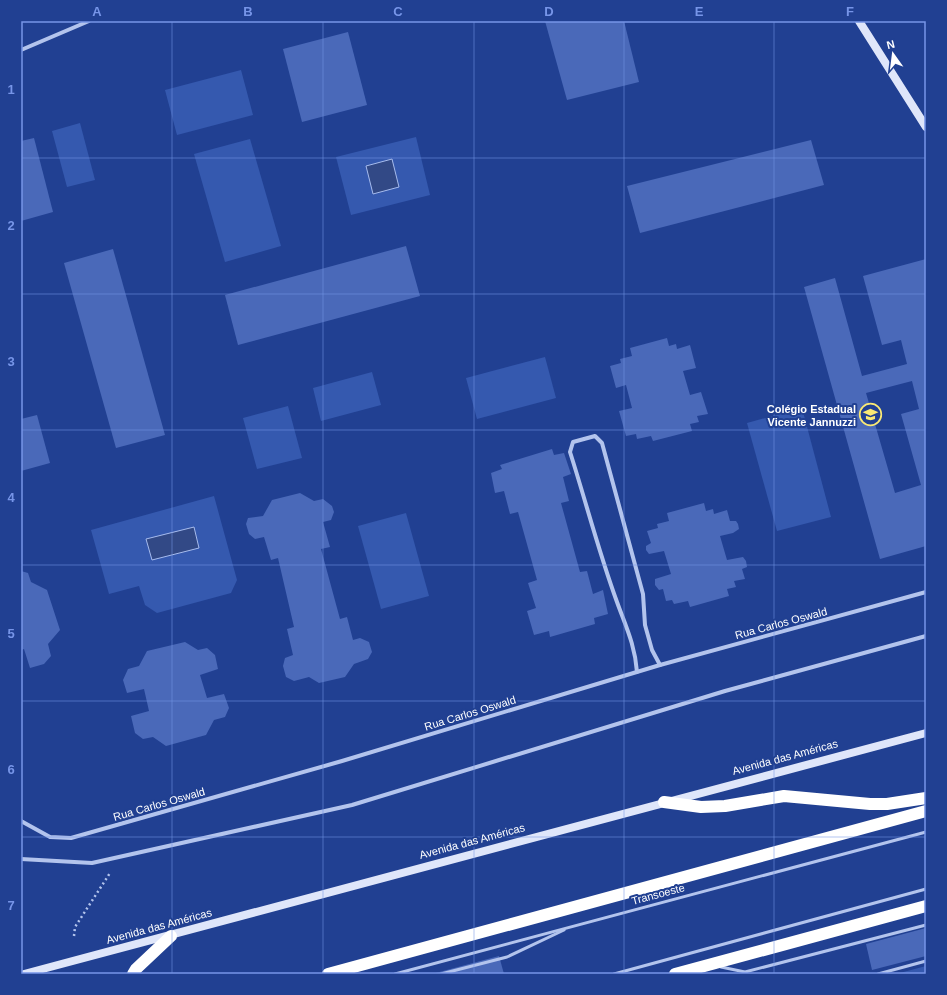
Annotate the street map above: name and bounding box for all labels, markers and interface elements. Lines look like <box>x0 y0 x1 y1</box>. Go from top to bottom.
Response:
text: A <box>92 4 102 19</box>
text: B <box>243 4 253 19</box>
text: C <box>393 4 403 19</box>
text: D <box>544 4 554 19</box>
text: E <box>695 4 704 19</box>
text: F <box>846 4 854 19</box>
north arrow <box>873 34 913 74</box>
text: N <box>885 38 896 51</box>
text: 1 <box>7 82 15 97</box>
text: 2 <box>7 218 15 233</box>
text: 3 <box>7 354 15 369</box>
school or university icon: Colégio Estadual Vicente Jannuzzi <box>858 402 884 428</box>
place label: Colégio Estadual Vicente Jannuzzi <box>767 403 856 428</box>
text: 4 <box>7 490 15 505</box>
street label: Rua Carlos Oswald <box>734 605 828 641</box>
text: 5 <box>7 626 15 641</box>
street label: Rua Carlos Oswald <box>423 693 517 733</box>
street label: Avenida das Américas <box>731 737 840 777</box>
text: 6 <box>7 762 15 777</box>
street label: Rua Carlos Oswald <box>112 785 206 823</box>
street label: Avenida das Américas <box>418 821 527 861</box>
street label: Transoeste <box>630 881 686 907</box>
text: 7 <box>7 898 15 913</box>
street label: Avenida das Américas <box>105 906 214 946</box>

